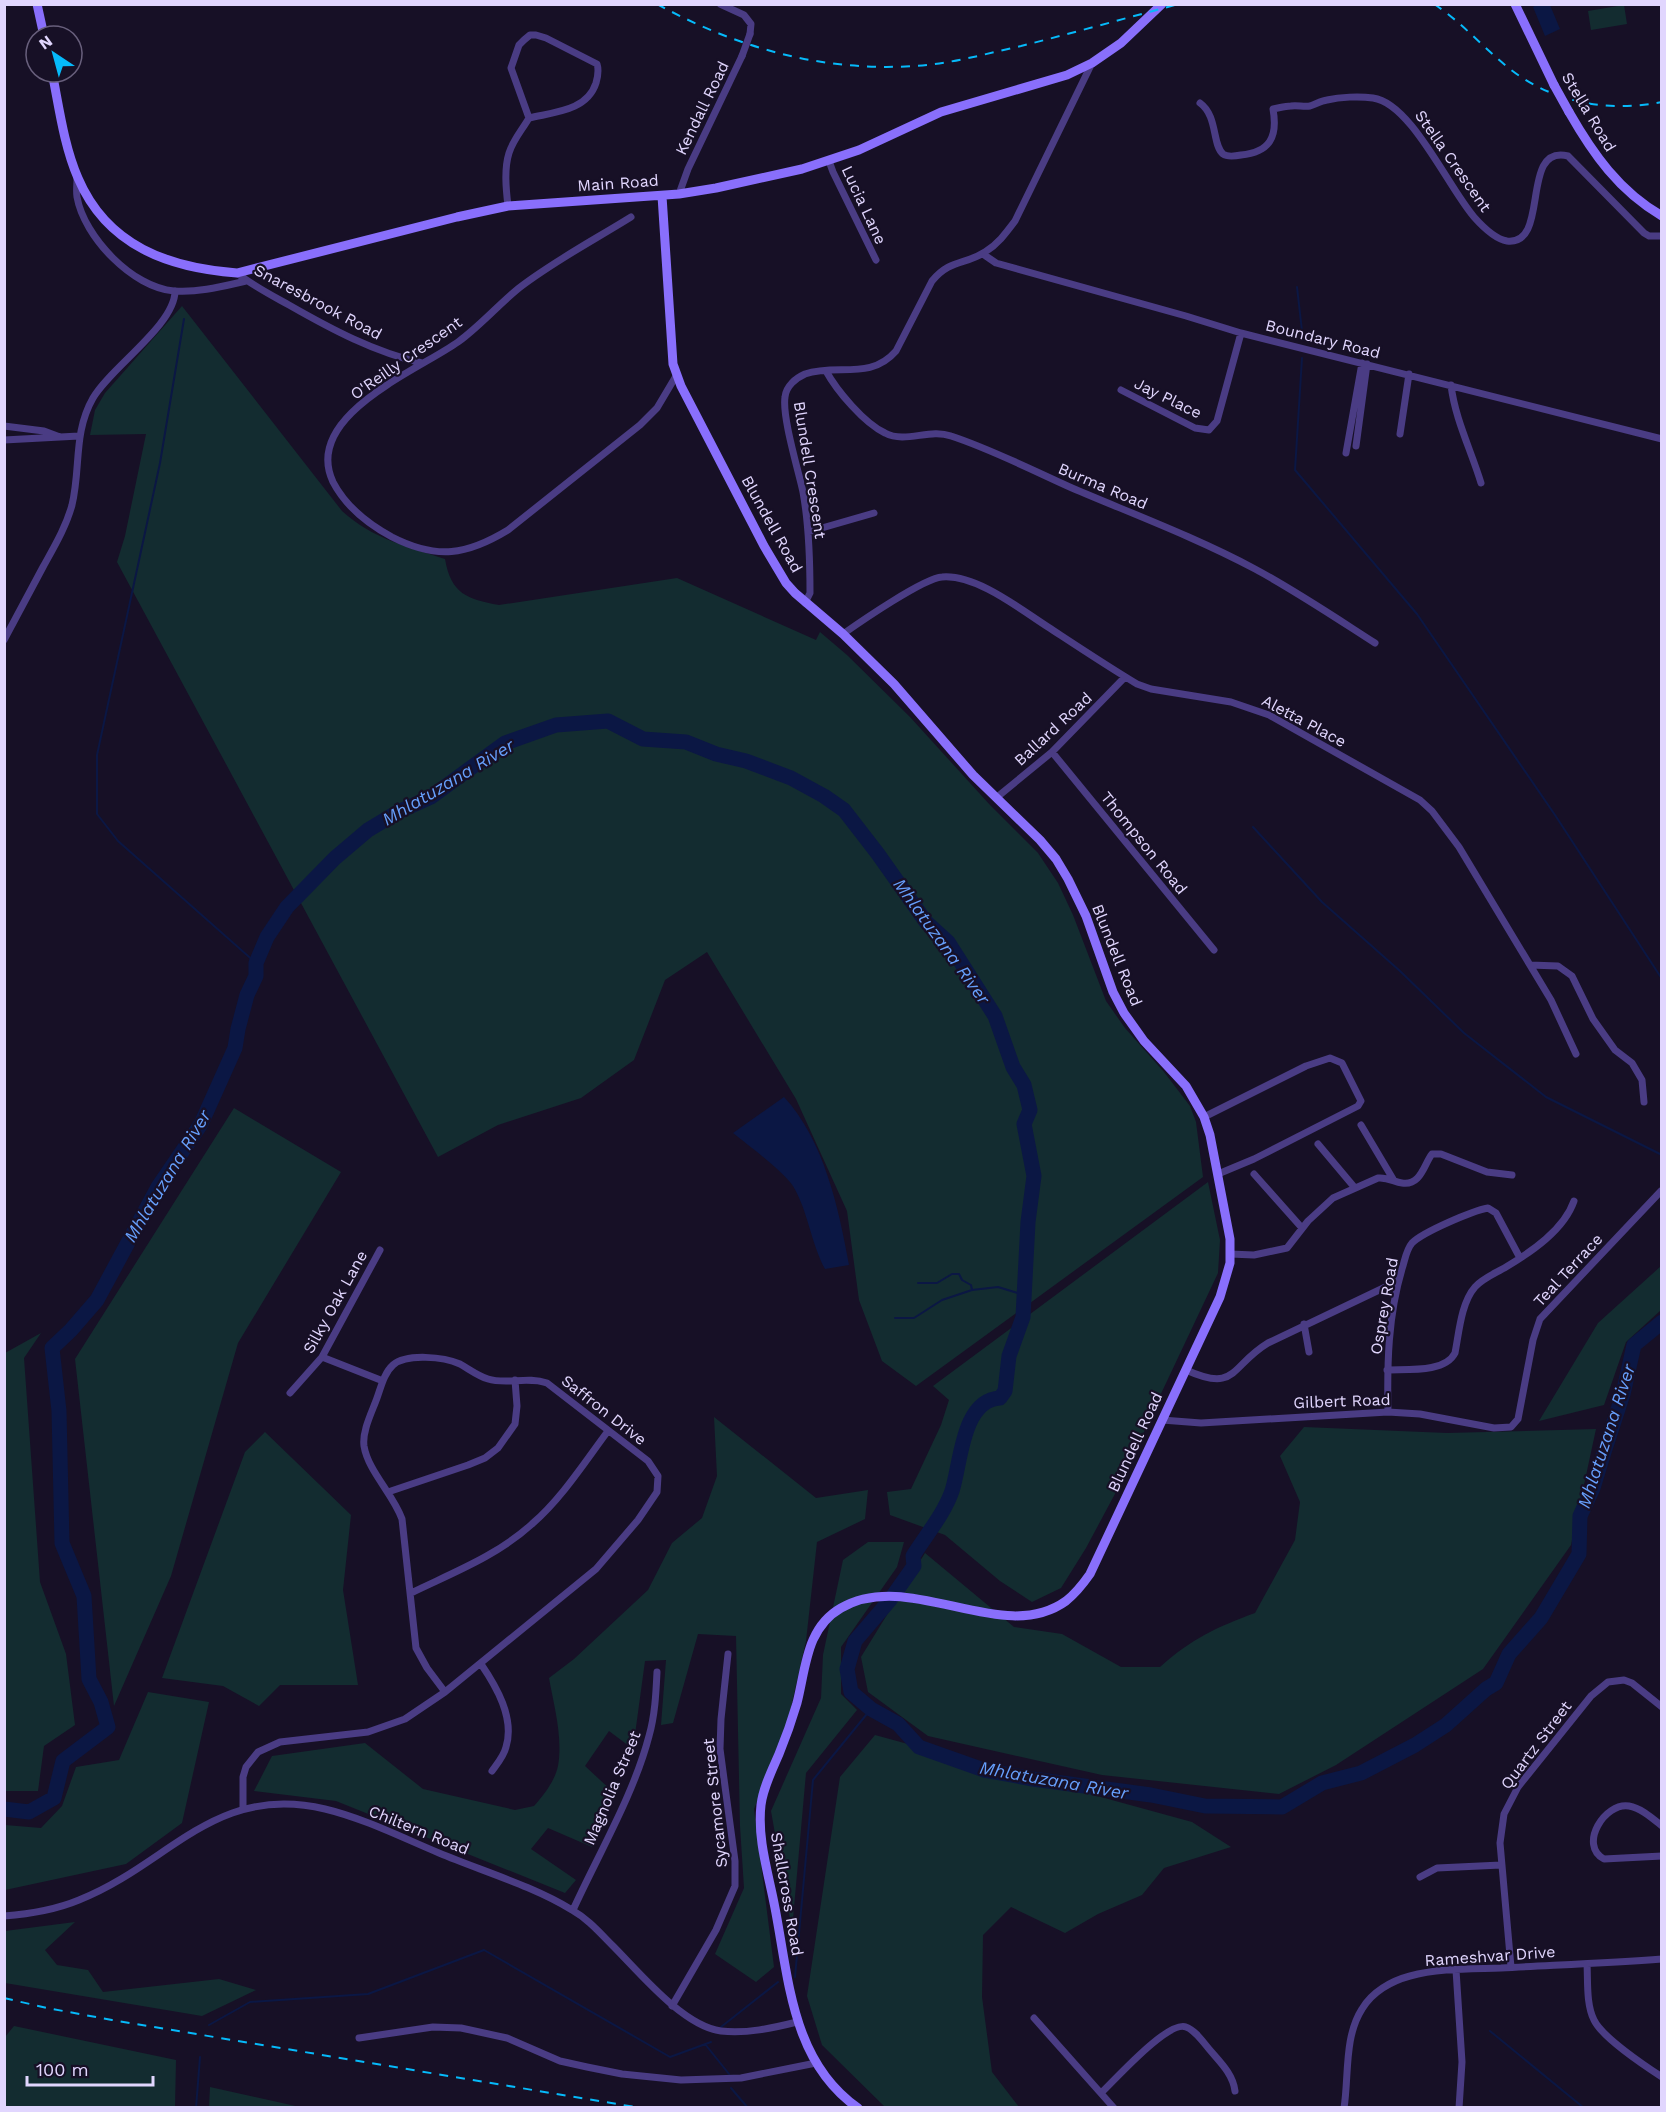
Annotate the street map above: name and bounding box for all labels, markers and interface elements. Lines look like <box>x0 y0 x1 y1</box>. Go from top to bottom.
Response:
north arrow <box>24 24 84 84</box>
text: N <box>35 31 56 53</box>
street label: Kendall Road <box>671 58 733 158</box>
street label: Stella Road <box>1558 69 1620 155</box>
street label: Stella Crescent <box>1411 107 1495 216</box>
street label: Lucia Lane <box>838 163 890 247</box>
street label: Main Road <box>577 171 659 195</box>
street label: Snaresbrook Road <box>251 260 385 344</box>
street label: O'Reilly Crescent <box>347 312 466 404</box>
street label: Boundary Road <box>1264 316 1382 362</box>
street label: Jay Place <box>1131 374 1205 422</box>
street label: Blundell Crescent <box>790 400 830 540</box>
street label: Burma Road <box>1055 459 1151 513</box>
street label: Blundell Road <box>737 472 807 576</box>
street label: Ballard Road <box>1010 688 1096 770</box>
street label: Aletta Place <box>1259 691 1349 751</box>
water label: Mhlatuzana River <box>378 734 519 830</box>
street label: Thompson Road <box>1097 788 1191 898</box>
water label: Mhlatuzana River <box>889 874 995 1009</box>
street label: Blundell Road <box>1088 901 1146 1009</box>
water label: Mhlatuzana River <box>119 1105 215 1246</box>
street label: Teal Terrace <box>1529 1230 1607 1310</box>
street label: Silky Oak Lane <box>299 1247 371 1357</box>
street label: Osprey Road <box>1366 1256 1402 1356</box>
water label: Mhlatuzana River <box>1573 1360 1640 1511</box>
street label: Saffron Drive <box>558 1371 650 1449</box>
street label: Blundell Road <box>1104 1389 1166 1495</box>
street label: Gilbert Road <box>1293 1390 1391 1412</box>
street label: Quartz Street <box>1497 1697 1576 1793</box>
street label: Magnolia Street <box>579 1728 645 1848</box>
street label: Sycamore Street <box>699 1737 731 1869</box>
water label: Mhlatuzana River <box>978 1757 1131 1804</box>
street label: Chiltern Road <box>366 1801 472 1859</box>
street label: Shallcross Road <box>767 1831 807 1957</box>
street label: Rameshvar Drive <box>1424 1942 1556 1970</box>
scale bar <box>27 2049 153 2087</box>
text: 100 m <box>36 2059 89 2080</box>

